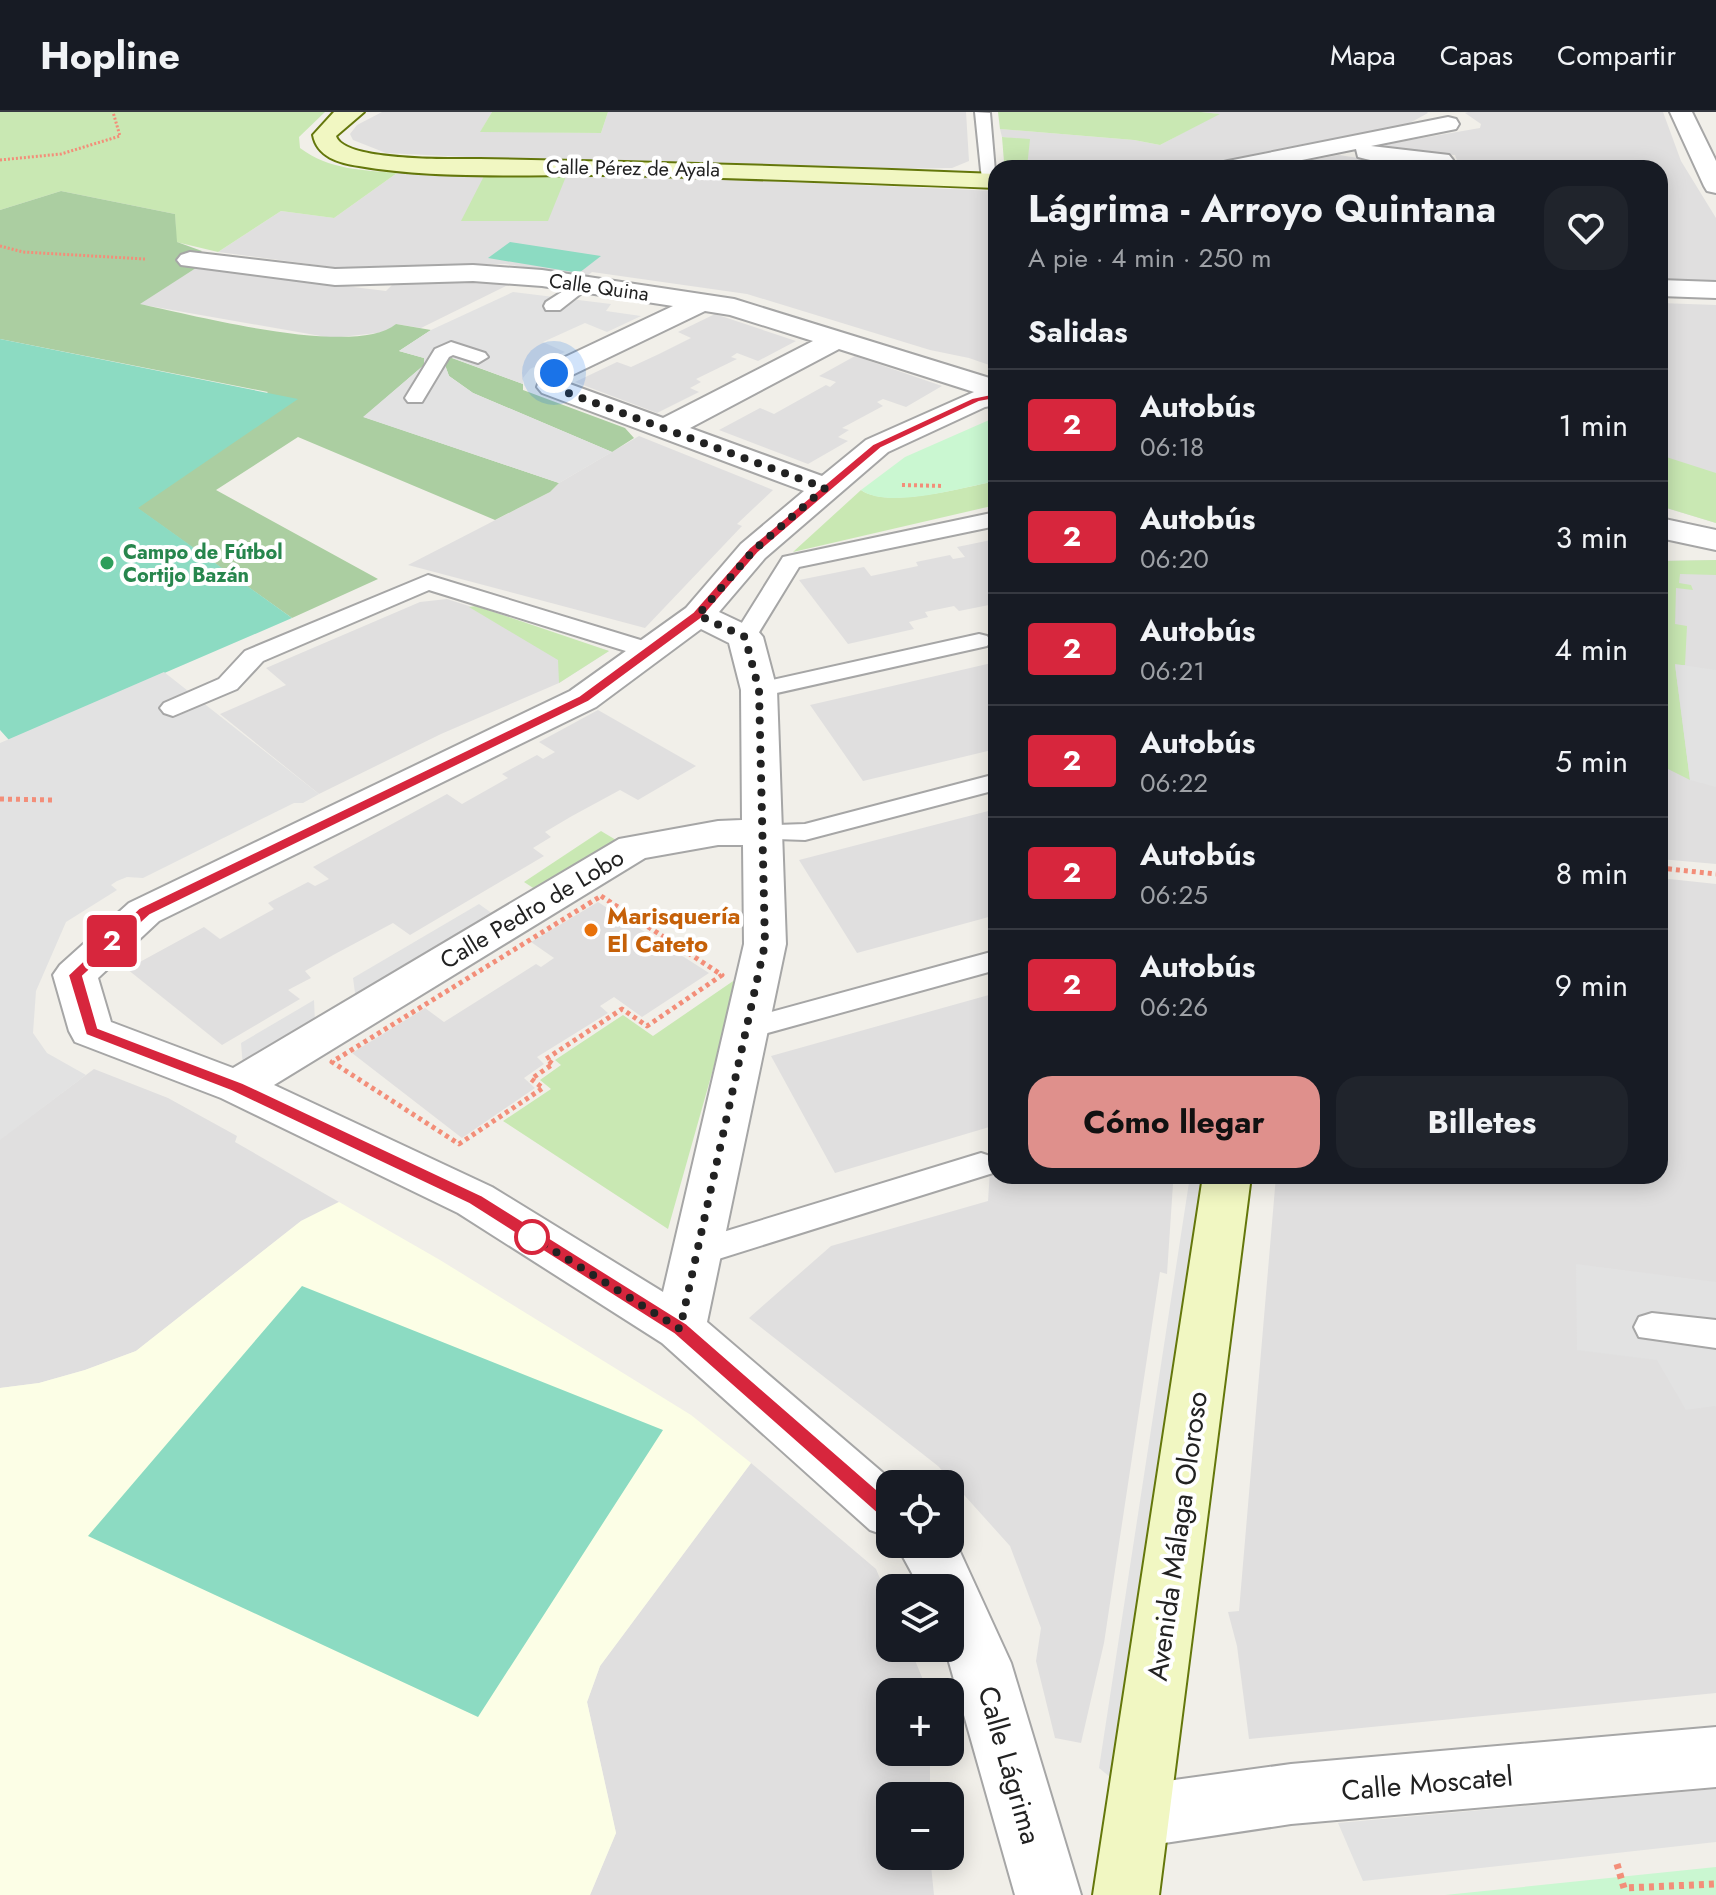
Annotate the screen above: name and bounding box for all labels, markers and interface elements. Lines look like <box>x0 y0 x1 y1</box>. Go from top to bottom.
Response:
text: Hopline <box>40 28 180 83</box>
text: Mapa <box>1330 35 1396 76</box>
text: Capas <box>1440 35 1513 76</box>
text: Compartir <box>1557 35 1676 76</box>
street label: Calle Pérez de Ayala <box>546 152 720 185</box>
text: Lágrima - Arroyo Quintana <box>1028 181 1496 236</box>
button: heart <box>1544 186 1628 270</box>
text: A pie · 4 min · 250 m <box>1028 239 1272 277</box>
street label: Calle Quina <box>547 266 651 309</box>
text: Salidas <box>1028 310 1128 353</box>
your location <box>534 353 574 393</box>
text: Autobús <box>1140 385 1255 428</box>
text: 2 <box>1063 404 1081 445</box>
text: 1 min <box>1559 404 1628 447</box>
text: 06:18 <box>1140 428 1204 466</box>
text: Autobús <box>1140 497 1255 540</box>
text: 2 <box>1063 516 1081 557</box>
text: 3 min <box>1556 516 1628 559</box>
place label: Campo de Fútbol Cortijo Bazán <box>123 538 283 590</box>
text: 06:20 <box>1140 540 1209 578</box>
marker: Campo de Fútbol Cortijo Bazán <box>98 554 116 572</box>
text: Autobús <box>1140 609 1255 652</box>
text: 2 <box>1063 628 1081 669</box>
text: 4 min <box>1555 628 1628 671</box>
text: 06:21 <box>1140 652 1205 690</box>
text: Autobús <box>1140 721 1255 764</box>
text: 2 <box>1063 740 1081 781</box>
text: 5 min <box>1555 740 1628 783</box>
text: 06:22 <box>1140 764 1208 802</box>
text: Autobús <box>1140 833 1255 876</box>
street label: Calle Pedro de Lobo <box>433 840 630 977</box>
text: 2 <box>1063 852 1081 893</box>
text: 8 min <box>1556 852 1628 895</box>
text: 06:25 <box>1140 876 1208 914</box>
place label: Marisquería El Cateto <box>607 898 741 961</box>
line badge: 2 <box>86 915 138 967</box>
text: 2 <box>103 920 121 961</box>
marker: Marisquería El Cateto <box>582 921 600 939</box>
text: Autobús <box>1140 945 1255 988</box>
text: 2 <box>1063 964 1081 1005</box>
text: 9 min <box>1555 964 1628 1007</box>
text: 06:26 <box>1140 988 1208 1026</box>
button: Cómo llegar <box>1028 1076 1320 1168</box>
button: Billetes <box>1336 1076 1628 1168</box>
unlabelled marker <box>515 1220 549 1254</box>
street label: Avenida Málaga Oloroso <box>1137 1389 1218 1684</box>
map controls <box>876 1470 964 1870</box>
button: locate <box>876 1470 964 1558</box>
button: layers <box>876 1574 964 1662</box>
button: + <box>876 1678 964 1766</box>
street label: Calle Lágrima <box>967 1681 1052 1849</box>
street label: Calle Moscatel <box>1340 1756 1515 1811</box>
button: − <box>876 1782 964 1870</box>

